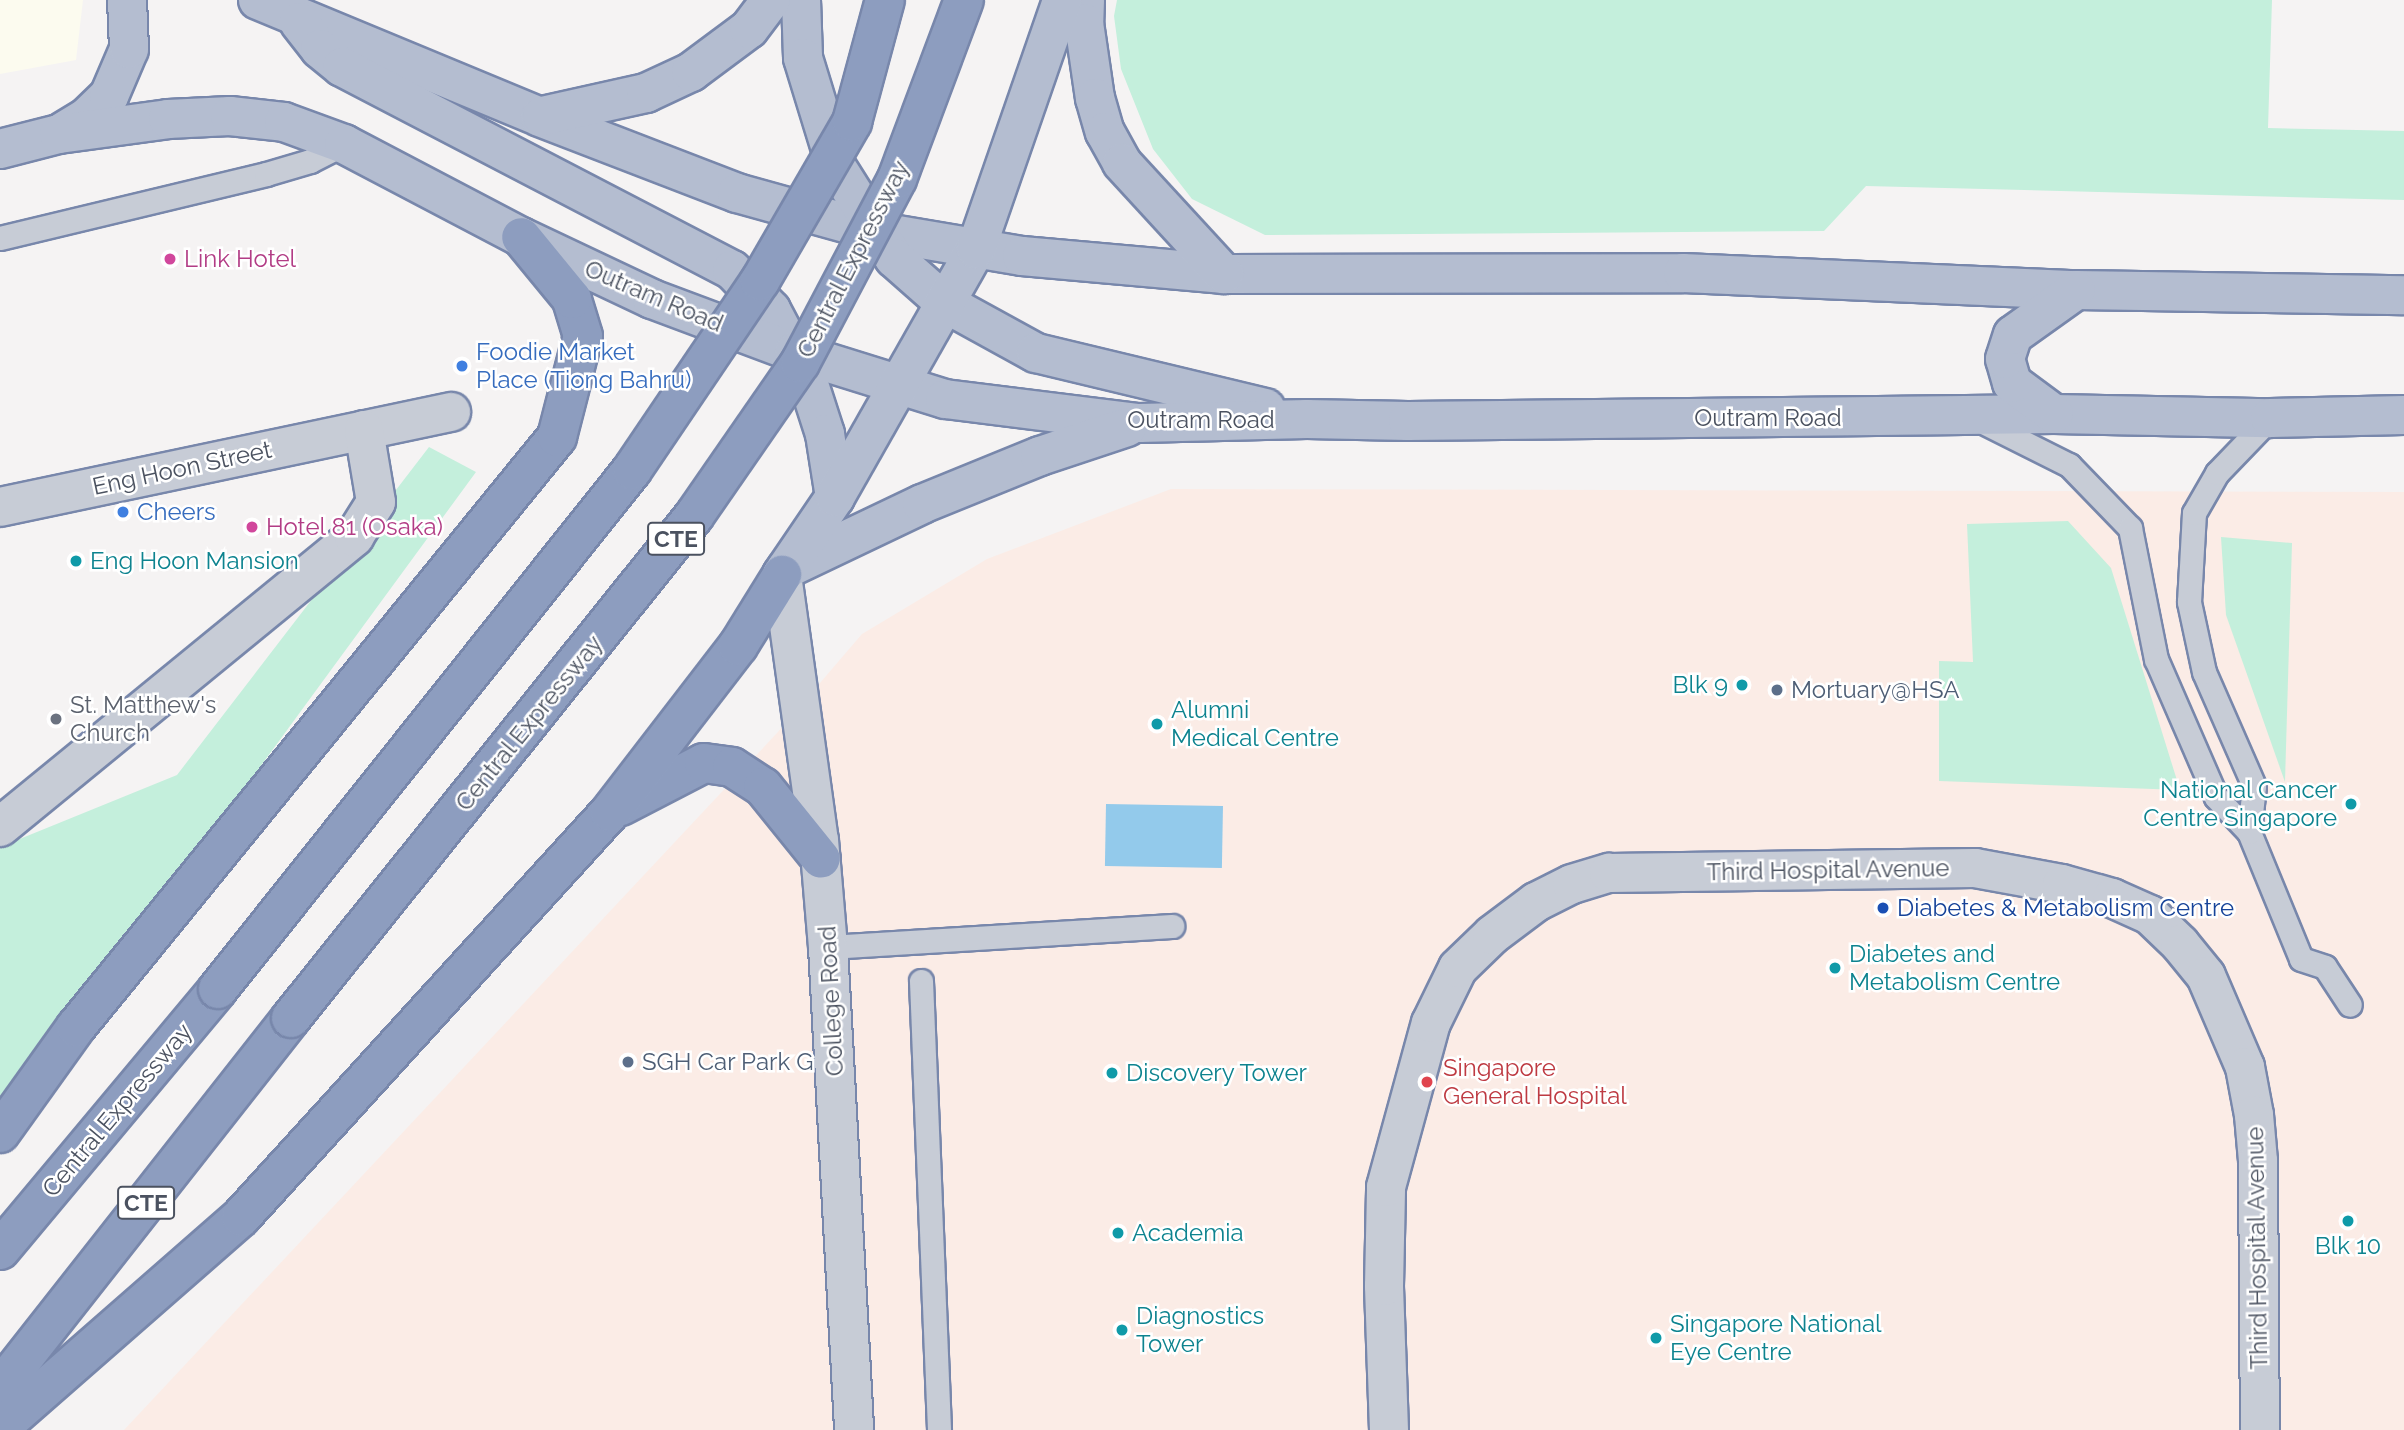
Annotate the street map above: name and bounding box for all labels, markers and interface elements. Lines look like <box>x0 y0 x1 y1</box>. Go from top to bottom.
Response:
street label: Central Expressway <box>791 155 915 363</box>
place label: Link Hotel <box>184 245 296 273</box>
marker: Link Hotel <box>162 251 178 267</box>
street label: Outram Road <box>580 254 728 338</box>
place label: Foodie Market Place (Tiong Bahru) <box>476 338 692 394</box>
marker: Foodie Market Place (Tiong Bahru) <box>454 358 470 374</box>
street label: Outram Road <box>1694 404 1842 432</box>
street label: Outram Road <box>1127 406 1275 434</box>
street label: Eng Hoon Street <box>90 435 274 501</box>
place label: Cheers <box>137 498 216 526</box>
marker: Cheers <box>115 504 131 520</box>
place label: Hotel 81 (Osaka) <box>266 513 444 541</box>
marker: Hotel 81 (Osaka) <box>244 519 260 535</box>
road number: CTE <box>646 520 706 558</box>
place label: Eng Hoon Mansion <box>90 547 299 575</box>
marker: Eng Hoon Mansion <box>68 553 84 569</box>
street label: Central Expressway <box>449 629 609 817</box>
place label: Blk 9 <box>1673 671 1728 699</box>
place label: Mortuary@HSA <box>1791 676 1959 704</box>
marker: Blk 9 <box>1734 677 1750 693</box>
marker: Mortuary@HSA <box>1769 682 1785 698</box>
place label: St. Matthew's Church <box>70 691 216 747</box>
place label: Alumni Medical Centre <box>1171 696 1340 752</box>
marker: St. Matthew's Church <box>48 711 64 727</box>
marker: Alumni Medical Centre <box>1149 716 1165 732</box>
place label: National Cancer Centre Singapore <box>2143 776 2337 832</box>
marker: National Cancer Centre Singapore <box>2343 796 2359 812</box>
street label: Third Hospital Avenue <box>1706 853 1950 887</box>
place label: Diabetes & Metabolism Centre <box>1897 894 2234 922</box>
marker: Diabetes & Metabolism Centre <box>1875 900 1891 916</box>
street label: College Road <box>813 925 849 1077</box>
place label: Diabetes and Metabolism Centre <box>1849 940 2060 996</box>
marker: Diabetes and Metabolism Centre <box>1827 960 1843 976</box>
street label: Central Expressway <box>36 1017 198 1203</box>
place label: SGH Car Park G <box>642 1048 814 1076</box>
marker: SGH Car Park G <box>620 1054 636 1070</box>
place label: Singapore General Hospital <box>1443 1054 1628 1110</box>
place label: Discovery Tower <box>1126 1059 1308 1087</box>
marker: Discovery Tower <box>1104 1065 1120 1081</box>
marker: Singapore General Hospital <box>1417 1072 1437 1092</box>
street label: Third Hospital Avenue <box>2240 1126 2274 1370</box>
road number: CTE <box>116 1184 176 1222</box>
marker: Blk 10 <box>2340 1213 2356 1229</box>
place label: Academia <box>1132 1219 1243 1247</box>
marker: Academia <box>1110 1225 1126 1241</box>
place label: Blk 10 <box>2315 1232 2381 1260</box>
place label: Diagnostics Tower <box>1136 1302 1264 1358</box>
place label: Singapore National Eye Centre <box>1670 1310 1882 1366</box>
marker: Diagnostics Tower <box>1114 1322 1130 1338</box>
marker: Singapore National Eye Centre <box>1648 1330 1664 1346</box>

